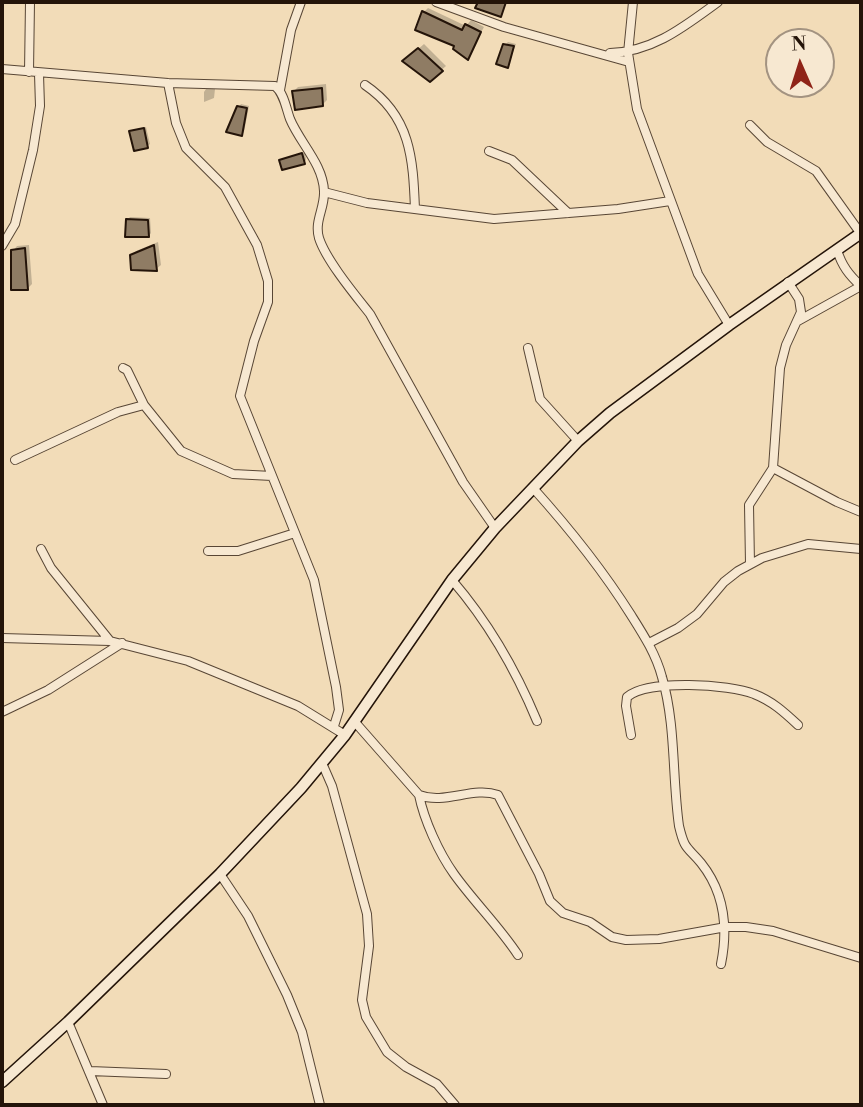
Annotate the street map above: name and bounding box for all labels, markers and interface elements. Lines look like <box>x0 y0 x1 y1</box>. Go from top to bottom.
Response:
north arrow <box>765 28 835 98</box>
text: N <box>791 32 807 56</box>

